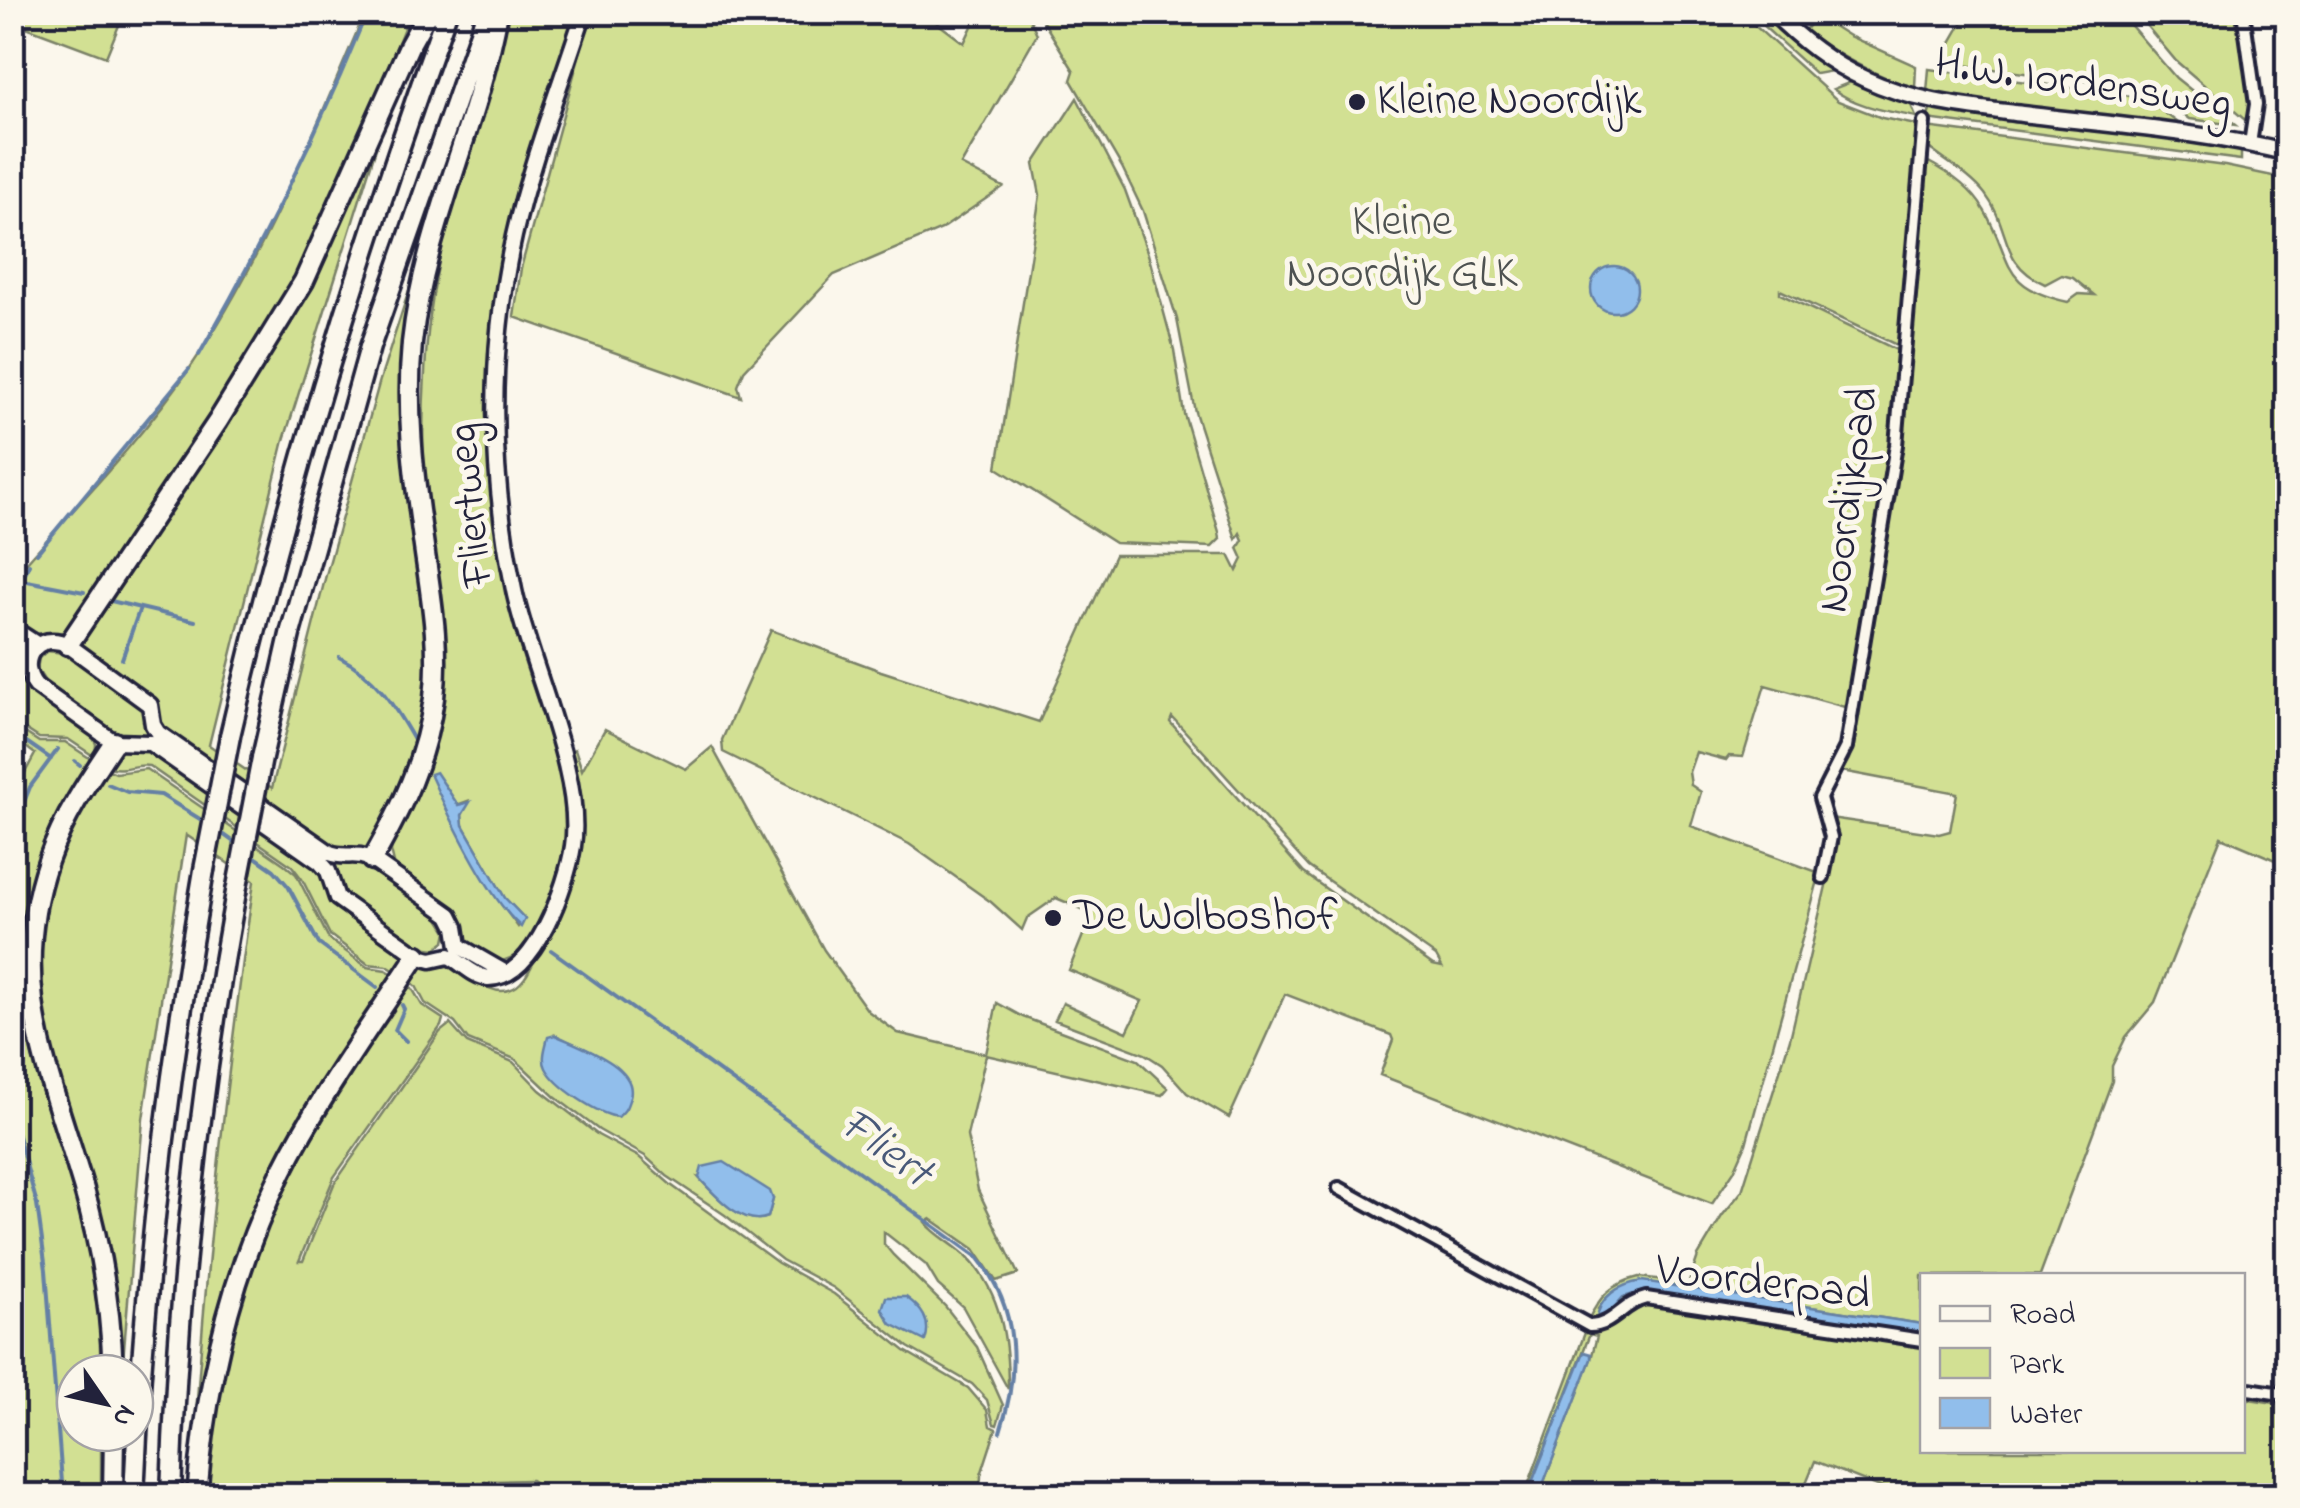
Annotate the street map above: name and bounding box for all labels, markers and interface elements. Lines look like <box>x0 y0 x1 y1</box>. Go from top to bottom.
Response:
street label: H.W. Iordensweg <box>1930 32 2236 139</box>
place label: Kleine Noordijk <box>1377 69 1642 135</box>
marker: Kleine Noordijk <box>1346 91 1368 113</box>
park label: Kleine Noordijk GLK <box>1286 190 1518 308</box>
street label: Noordijkpad <box>1802 383 1898 617</box>
street label: Fliertweg <box>431 420 514 591</box>
place label: De Wolboshof <box>1072 885 1338 951</box>
marker: De Wolboshof <box>1042 907 1064 929</box>
water label: Fliert <box>824 1091 949 1209</box>
street label: Voorderpad <box>1651 1238 1874 1330</box>
legend <box>1920 1273 2245 1453</box>
text: Road <box>2010 1294 2075 1338</box>
text: Park <box>2010 1344 2065 1388</box>
north arrow <box>55 1353 155 1453</box>
text: Water <box>2010 1394 2083 1438</box>
text: N <box>101 1396 145 1434</box>

